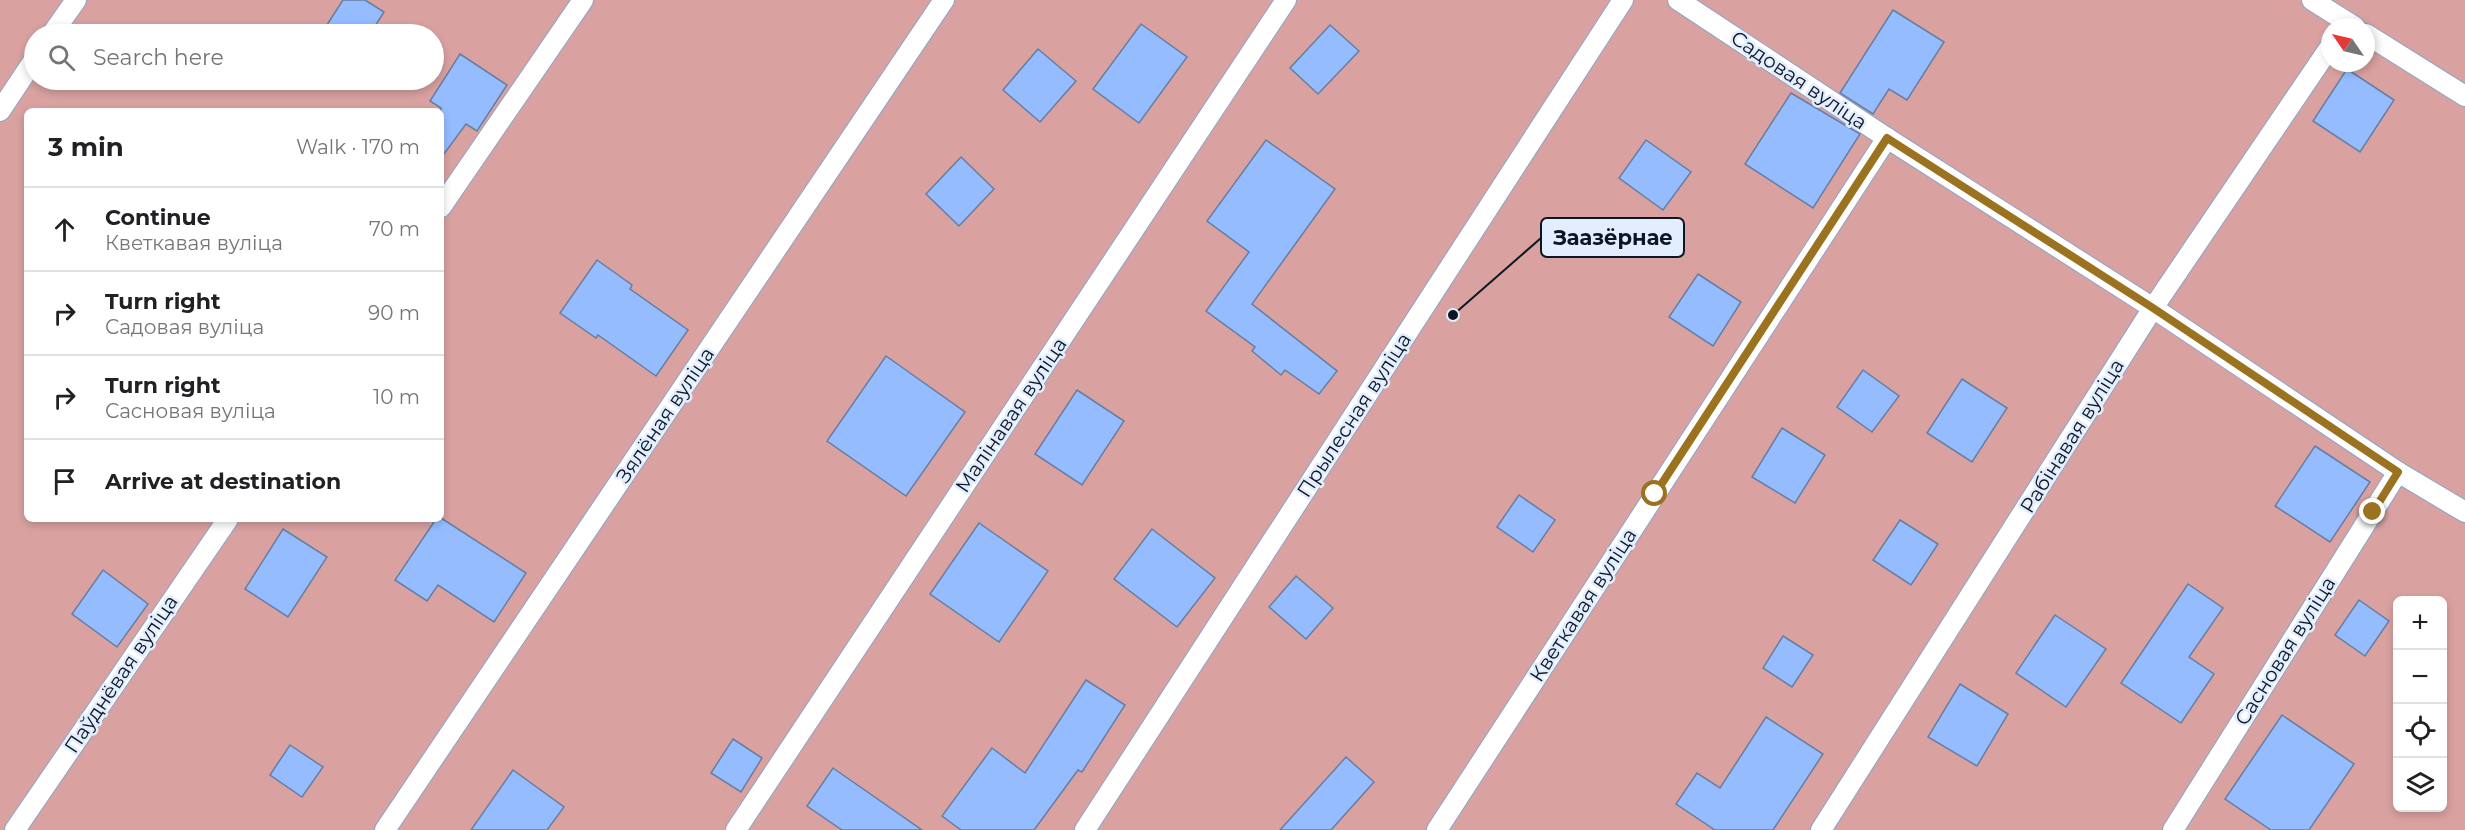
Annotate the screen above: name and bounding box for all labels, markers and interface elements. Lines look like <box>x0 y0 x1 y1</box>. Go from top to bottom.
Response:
north arrow <box>2321 18 2375 72</box>
search box <box>24 24 444 90</box>
street label: Садовая вуліца <box>1726 26 1872 134</box>
icon: search <box>45 41 78 74</box>
text: Search here <box>93 44 224 71</box>
text: 3 min <box>48 131 124 163</box>
text: Walk · 170 m <box>296 135 420 159</box>
text: Continue <box>105 204 211 231</box>
icon: ahead <box>48 213 81 246</box>
text: 70 m <box>369 217 420 241</box>
callout: Заазёрнае <box>1541 218 1684 257</box>
text: Заазёрнае <box>1552 225 1673 250</box>
text: Кветкавая вуліца <box>105 231 283 255</box>
text: Turn right <box>105 288 220 315</box>
icon: right <box>48 297 81 330</box>
text: 90 m <box>368 301 420 325</box>
text: Садовая вуліца <box>105 315 264 339</box>
street label: Прылесная вуліца <box>1292 328 1416 502</box>
street label: Малінавая вуліца <box>950 333 1072 497</box>
street label: Зялёная вуліца <box>611 343 719 487</box>
street label: Рабінавая вуліца <box>2015 355 2129 517</box>
text: Turn right <box>105 372 220 399</box>
icon: right <box>48 381 81 414</box>
text: 10 m <box>373 385 420 409</box>
text: Сасновая вуліца <box>105 399 276 423</box>
icon: arrive <box>48 465 81 498</box>
text: Arrive at destination <box>105 468 341 495</box>
route start <box>1641 480 1667 506</box>
route end <box>2359 498 2385 524</box>
street label: Кветкавая вуліца <box>1524 524 1642 686</box>
street label: Сасновая вуліца <box>2230 572 2340 730</box>
street label: Паўднёвая вуліца <box>59 591 183 757</box>
map controls <box>2393 596 2447 812</box>
button: + <box>2393 596 2447 650</box>
button: − <box>2393 650 2447 704</box>
button: locate <box>2393 704 2447 758</box>
button: layers <box>2393 758 2447 812</box>

